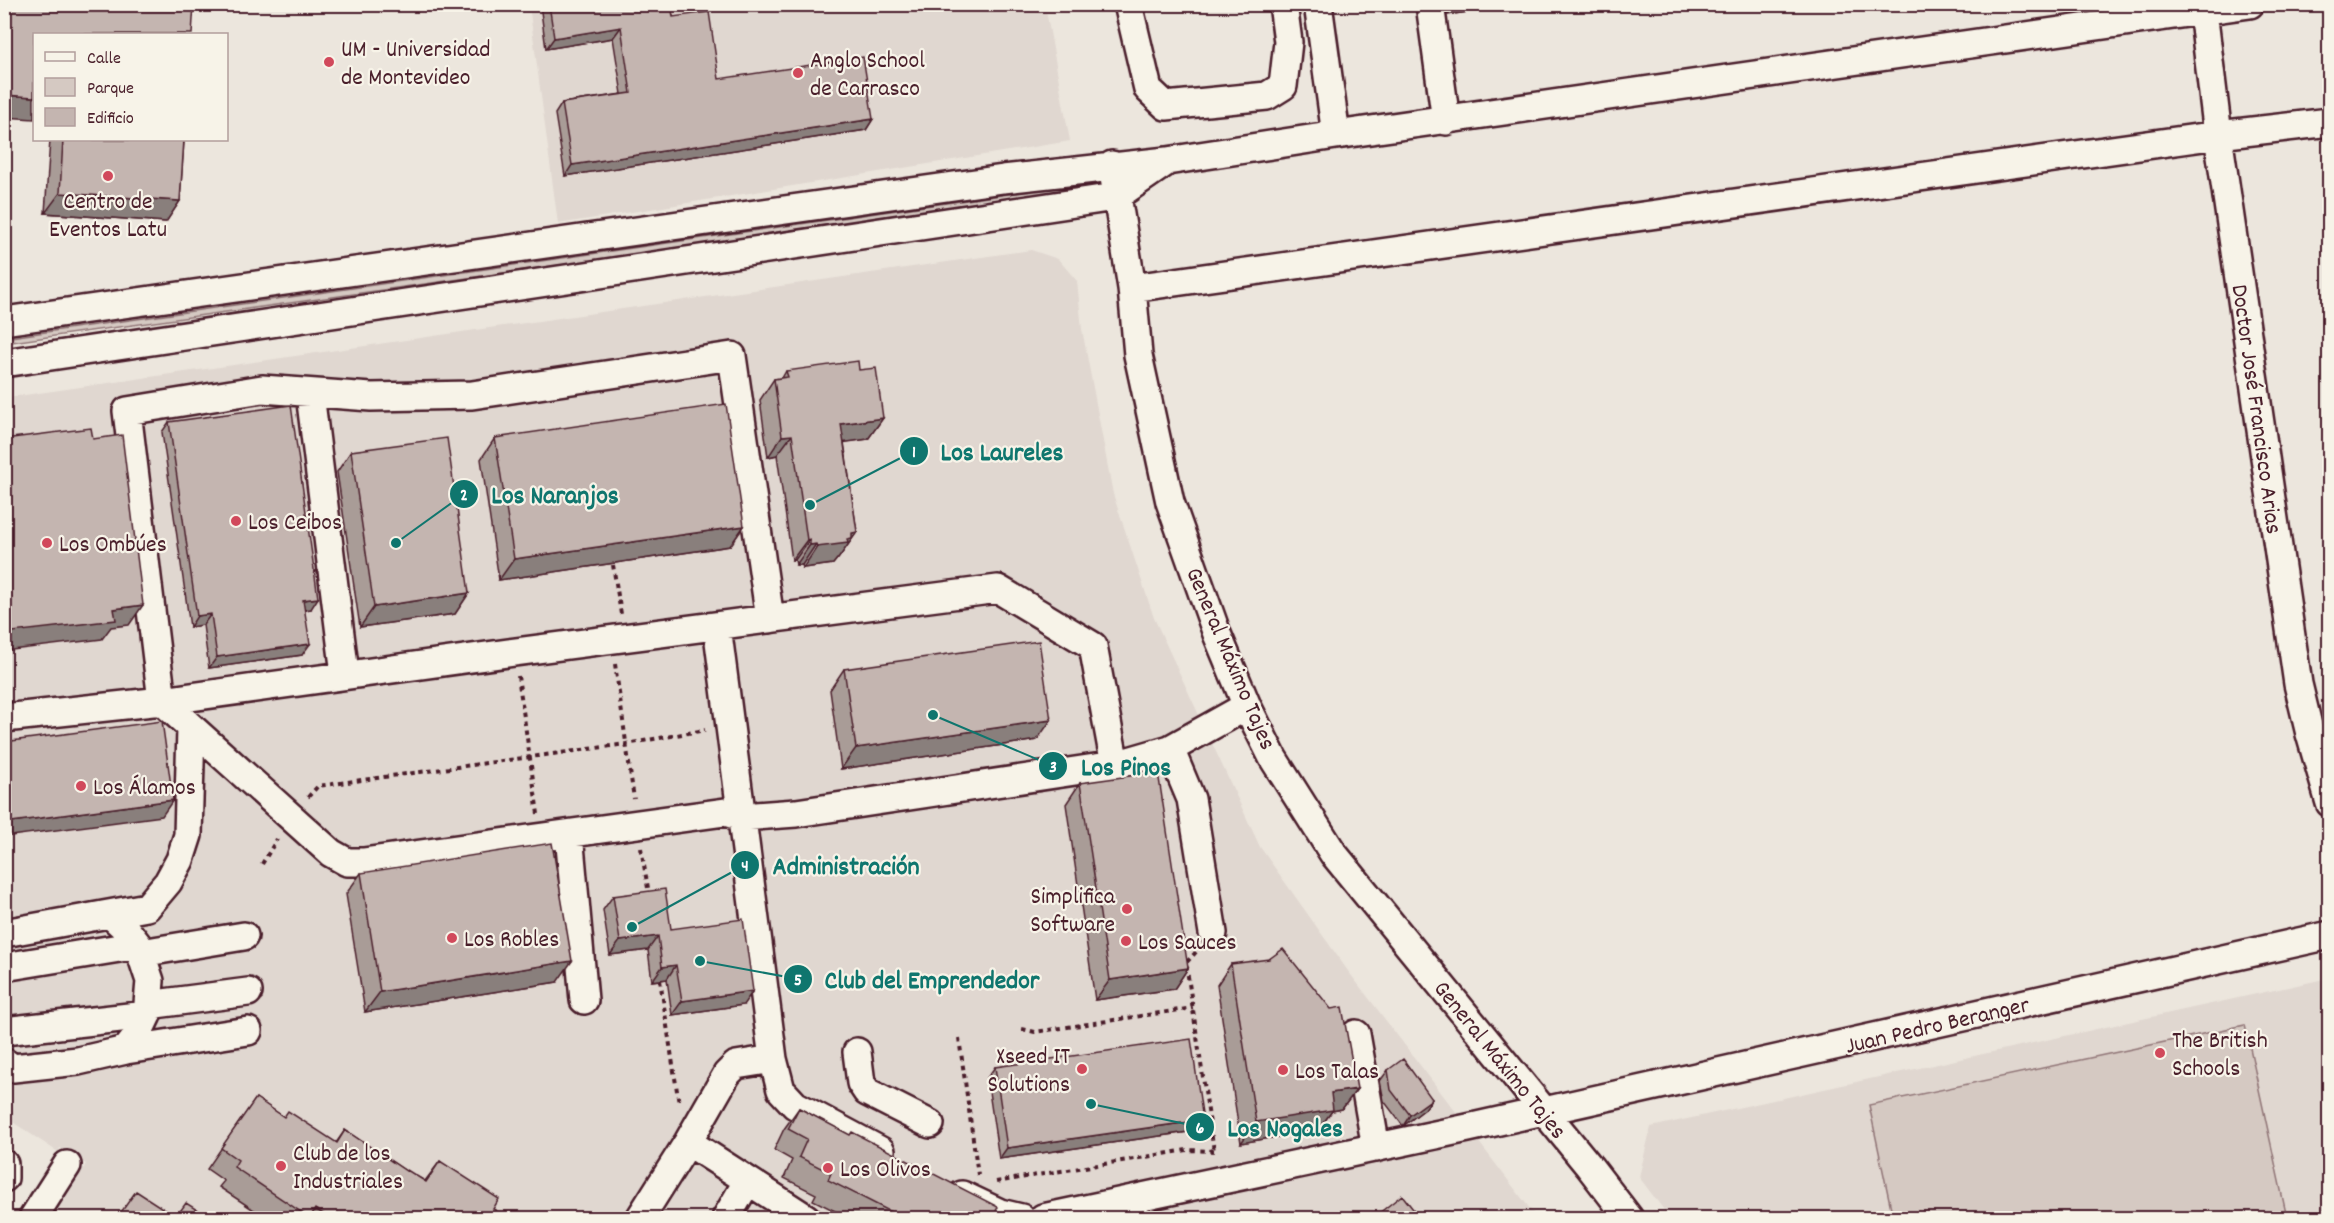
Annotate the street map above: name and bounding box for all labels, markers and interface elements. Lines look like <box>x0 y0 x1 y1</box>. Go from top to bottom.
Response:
legend <box>33 33 228 141</box>
place label: UM - Universidad de Montevideo <box>341 34 491 96</box>
place label: Anglo School de Carrasco <box>810 45 925 107</box>
text: Calle <box>87 47 121 72</box>
marker: UM - Universidad de Montevideo <box>322 55 336 69</box>
marker: Anglo School de Carrasco <box>791 66 805 80</box>
text: Parque <box>87 77 134 102</box>
text: Edificio <box>87 107 134 132</box>
marker: Centro de Eventos Latu <box>101 169 115 183</box>
place label: Centro de Eventos Latu <box>49 186 167 248</box>
street label: Doctor José Francisco Arias <box>2221 282 2289 536</box>
callout: Los Laureles <box>899 429 1075 473</box>
text: Los Laureles <box>941 436 1063 473</box>
text: 1 <box>912 441 916 466</box>
callout: Los Naranjos <box>449 472 631 516</box>
text: Los Naranjos <box>491 479 619 516</box>
text: 2 <box>460 484 468 509</box>
place label: Los Ceibos <box>248 507 342 541</box>
marker: Los Ceibos <box>229 514 243 528</box>
place label: Los Ombúes <box>59 529 167 563</box>
marker: Los Ombúes <box>40 536 54 550</box>
street label: General Máximo Tajes <box>1175 563 1283 756</box>
callout: Los Pinos <box>1038 744 1183 788</box>
text: Los Pinos <box>1081 751 1171 788</box>
text: 3 <box>1049 756 1057 781</box>
place label: Los Álamos <box>93 772 196 806</box>
marker: Los Álamos <box>74 779 88 793</box>
callout: Administración <box>730 843 931 887</box>
text: Administración <box>773 850 919 887</box>
text: 4 <box>741 855 749 880</box>
place label: Simplifica Software <box>1030 881 1116 943</box>
marker: Simplifica Software <box>1120 902 1134 916</box>
place label: Los Robles <box>464 924 559 958</box>
place label: Los Sauces <box>1138 927 1237 961</box>
marker: Los Robles <box>445 931 459 945</box>
marker: Los Sauces <box>1119 934 1133 948</box>
callout: Club del Emprendedor <box>783 957 1052 1001</box>
text: Club del Emprendedor <box>824 964 1040 1001</box>
text: 5 <box>794 969 802 994</box>
street label: General Máximo Tajes <box>1424 974 1573 1148</box>
street label: Juan Pedro Beranger <box>1842 989 2033 1065</box>
place label: The British Schools <box>2172 1025 2268 1087</box>
place label: Xseed IT Solutions <box>988 1041 1070 1103</box>
marker: The British Schools <box>2153 1046 2167 1060</box>
place label: Los Talas <box>1295 1056 1379 1090</box>
marker: Xseed IT Solutions <box>1075 1062 1089 1076</box>
marker: Los Talas <box>1276 1063 1290 1077</box>
callout: Los Nogales <box>1185 1105 1355 1149</box>
text: Los Nogales <box>1227 1112 1343 1149</box>
text: 6 <box>1196 1117 1205 1142</box>
place label: Club de los Industriales <box>293 1138 403 1200</box>
place label: Los Olivos <box>840 1154 931 1188</box>
marker: Club de los Industriales <box>274 1159 288 1173</box>
marker: Los Olivos <box>821 1161 835 1175</box>

